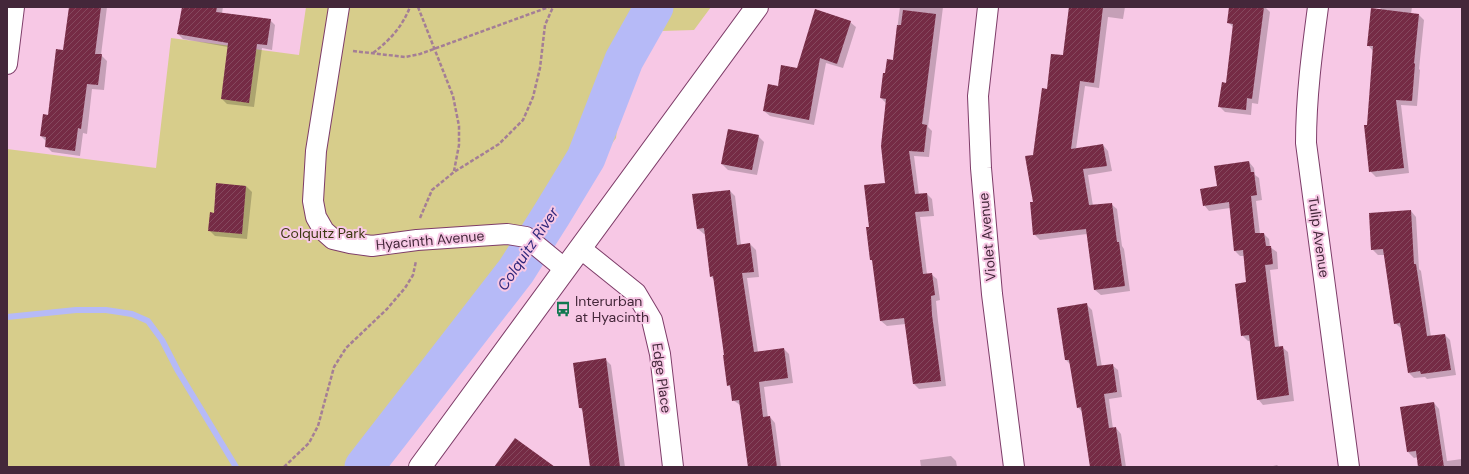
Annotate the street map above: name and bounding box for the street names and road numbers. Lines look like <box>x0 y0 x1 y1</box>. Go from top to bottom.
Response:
street label: Violet Avenue <box>974 192 1000 282</box>
street label: Tulip Avenue <box>1304 195 1334 279</box>
street label: Hyacinth Avenue <box>375 226 485 254</box>
street label: Edge Place <box>648 342 676 414</box>

